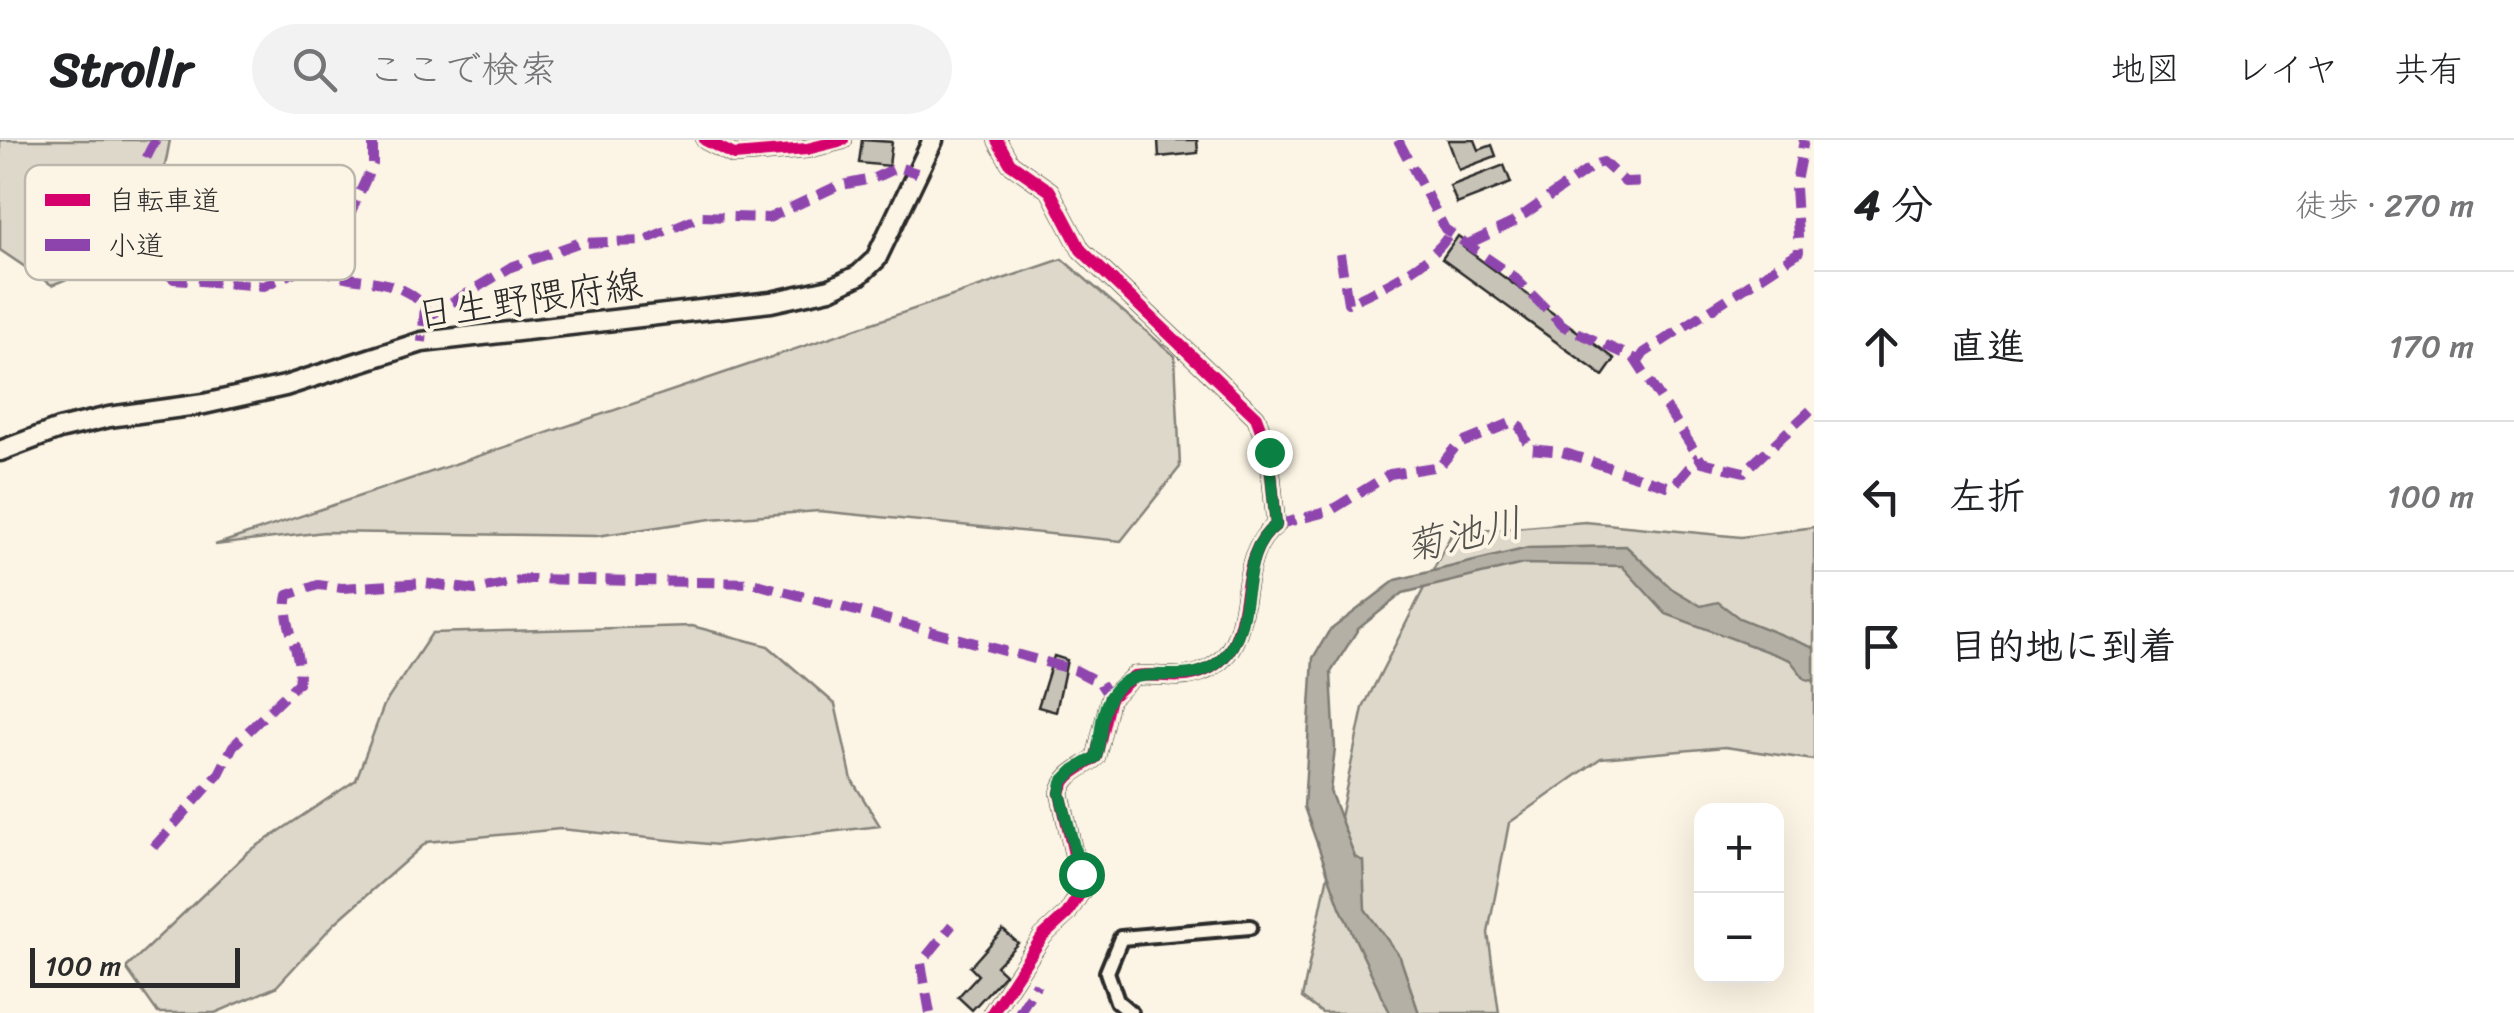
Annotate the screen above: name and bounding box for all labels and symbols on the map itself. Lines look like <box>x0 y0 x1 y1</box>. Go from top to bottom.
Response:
legend <box>25 165 355 280</box>
text: 自転車道 <box>108 176 220 225</box>
text: 小道 <box>108 221 164 270</box>
street label: 日生野隈府線 <box>412 250 647 349</box>
route end <box>1247 430 1293 476</box>
water label: 菊池川 <box>1397 486 1530 583</box>
route start <box>1059 852 1105 898</box>
scale bar <box>30 943 240 988</box>

